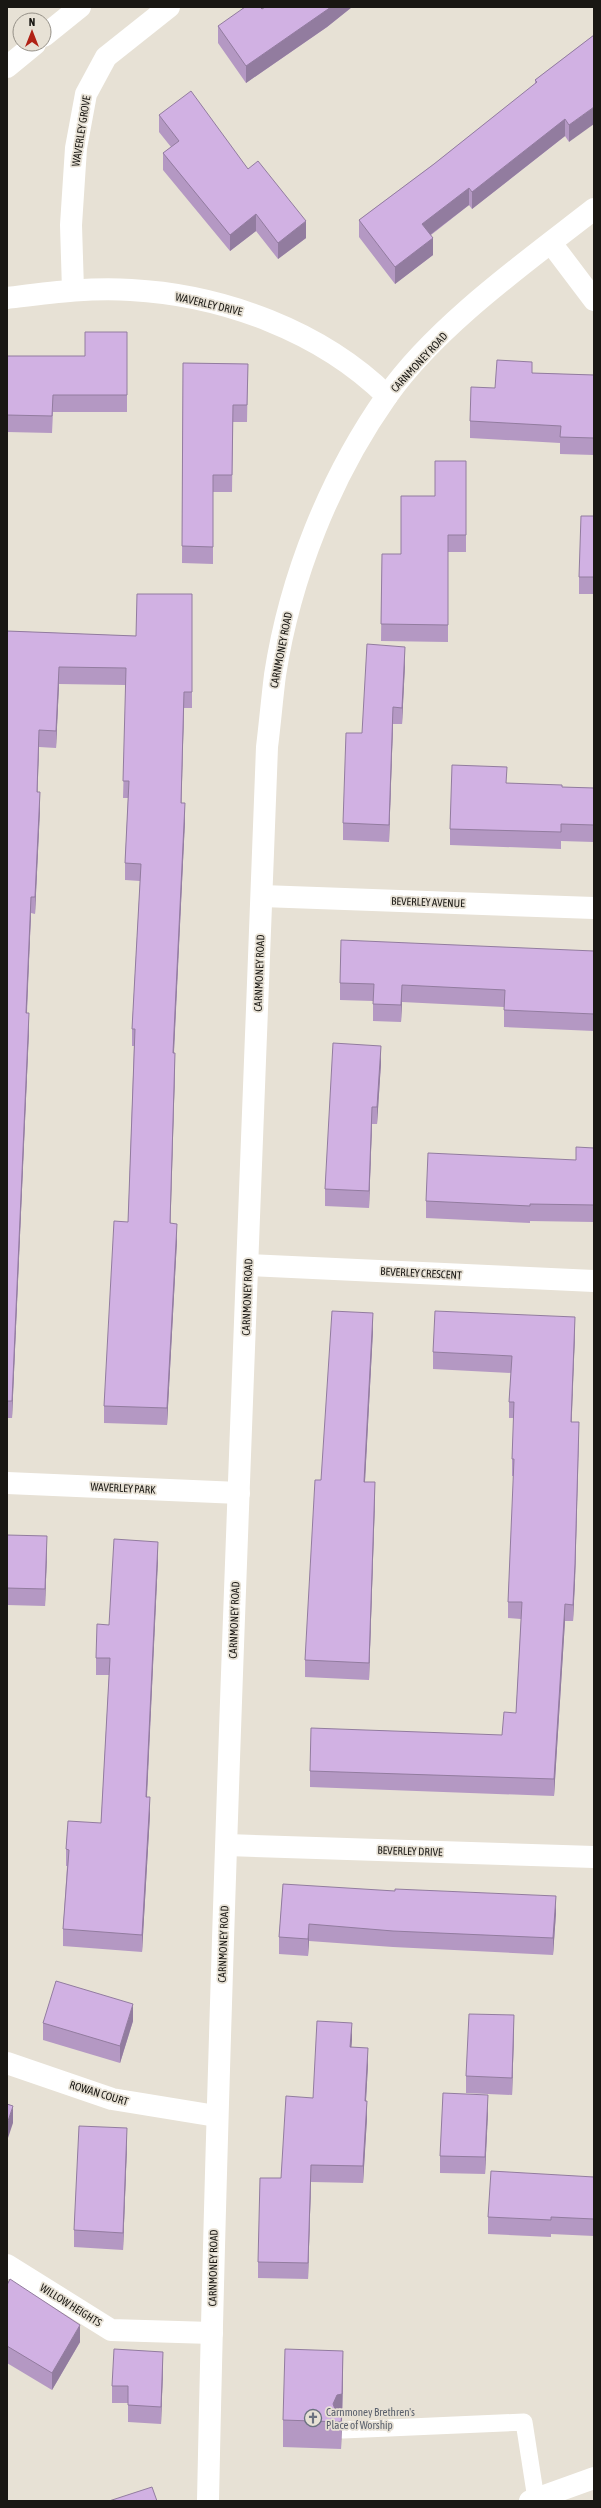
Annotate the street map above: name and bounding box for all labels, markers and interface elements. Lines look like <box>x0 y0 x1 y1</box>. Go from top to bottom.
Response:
north arrow <box>12 12 52 52</box>
text: N <box>29 16 35 28</box>
street label: WAVERLEY GROVE <box>69 94 93 167</box>
street label: WAVERLEY DRIVE <box>174 290 244 318</box>
street label: CARNMONEY ROAD <box>388 330 450 394</box>
street label: CARNMONEY ROAD <box>268 611 294 689</box>
street label: BEVERLEY AVENUE <box>391 895 465 909</box>
street label: CARNMONEY ROAD <box>252 934 266 1012</box>
street label: CARNMONEY ROAD <box>240 1258 254 1336</box>
street label: BEVERLEY CRESCENT <box>380 1265 462 1281</box>
street label: WAVERLEY PARK <box>90 1480 156 1496</box>
street label: CARNMONEY ROAD <box>227 1581 241 1659</box>
street label: BEVERLEY DRIVE <box>377 1844 443 1858</box>
street label: CARNMONEY ROAD <box>216 1905 230 1983</box>
street label: ROWAN COURT <box>68 2078 130 2108</box>
street label: CARNMONEY ROAD <box>206 2229 220 2307</box>
street label: WILLOW HEIGHTS <box>38 2281 104 2329</box>
place label: Carnmoney Brethren's Place of Worship <box>326 2406 415 2431</box>
church icon: Carnmoney Brethren's Place of Worship <box>303 2408 323 2428</box>

